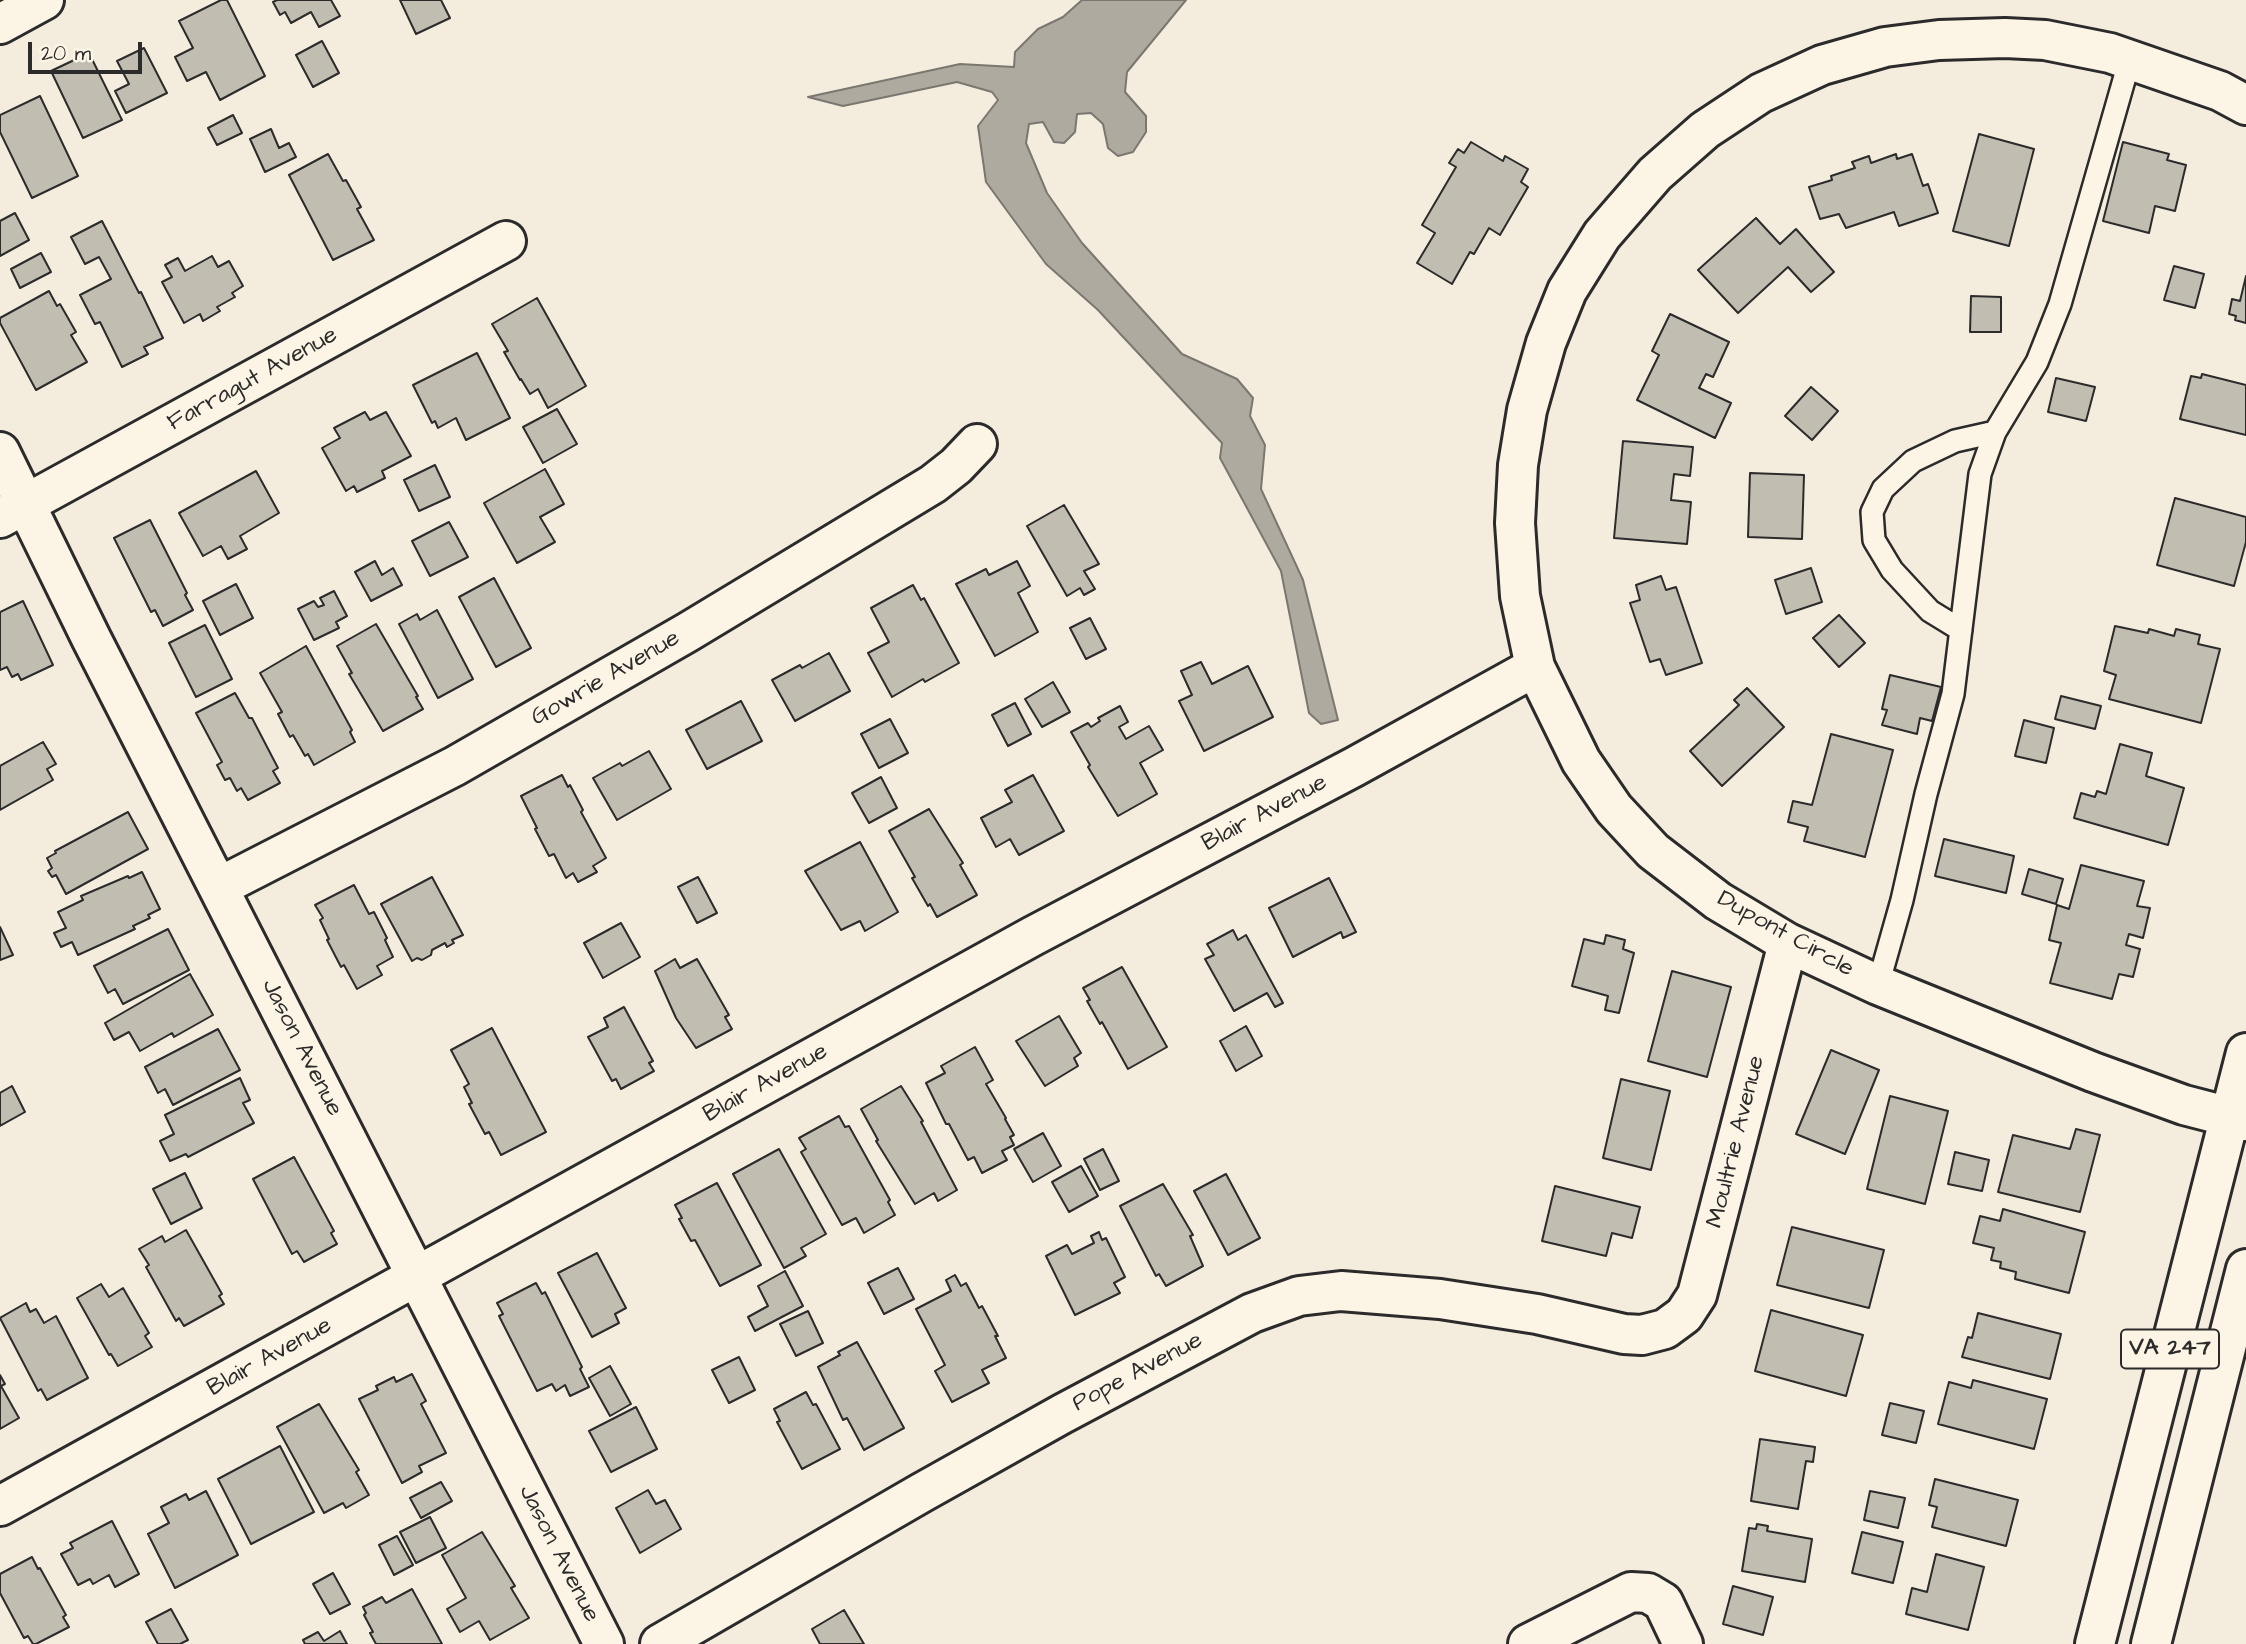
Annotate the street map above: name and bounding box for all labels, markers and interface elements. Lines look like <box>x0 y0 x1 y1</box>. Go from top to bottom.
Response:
scale bar <box>32 28 145 72</box>
text: 20 m <box>41 39 91 68</box>
street label: Farragut Avenue <box>163 322 343 438</box>
street label: Gowrie Avenue <box>527 625 685 733</box>
street label: Blair Avenue <box>1198 769 1332 859</box>
street label: Dupont Circle <box>1712 886 1858 984</box>
street label: Jason Avenue <box>254 975 348 1121</box>
street label: Blair Avenue <box>699 1038 833 1130</box>
street label: Moultrie Avenue <box>1702 1053 1772 1231</box>
street label: Blair Avenue <box>203 1312 337 1404</box>
street label: Pope Avenue <box>1068 1327 1208 1419</box>
road number: VA 247 <box>2121 1330 2219 1368</box>
street label: Jason Avenue <box>511 1481 605 1627</box>

